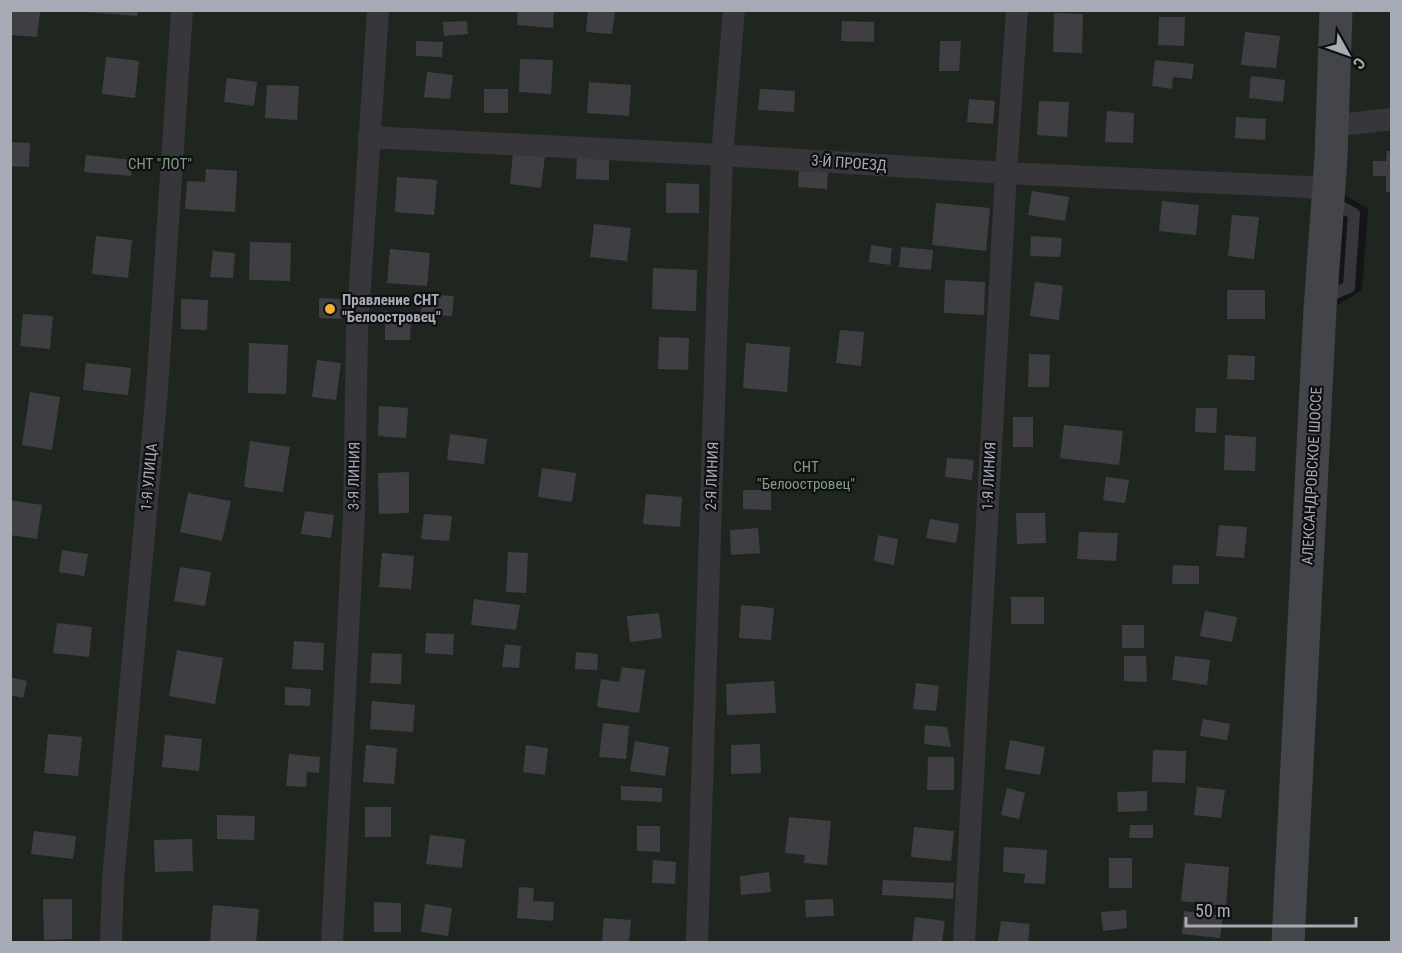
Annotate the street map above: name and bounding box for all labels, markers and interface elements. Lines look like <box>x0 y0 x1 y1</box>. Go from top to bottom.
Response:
north arrow <box>1318 24 1378 84</box>
text: С <box>1349 54 1369 73</box>
street label: 3-Й ПРОЕЗД <box>811 151 887 175</box>
park label: СНТ "ЛОТ" <box>128 155 192 173</box>
place label: Правление СНТ "Белоостровец" <box>342 291 441 326</box>
marker: Правление СНТ "Белоостровец" <box>323 302 337 316</box>
street label: АЛЕКСАНДРОВСКОЕ ШОССЕ <box>1298 387 1326 565</box>
street label: 2-Я ЛИНИЯ <box>702 441 722 511</box>
street label: 1-Я ЛИНИЯ <box>978 441 1000 511</box>
street label: 1-Я УЛИЦА <box>137 442 161 512</box>
street label: 3-Я ЛИНИЯ <box>344 442 364 510</box>
park label: СНТ "Белоостровец" <box>757 458 855 493</box>
scale bar <box>1186 890 1356 928</box>
text: 50 m <box>1195 900 1230 921</box>

